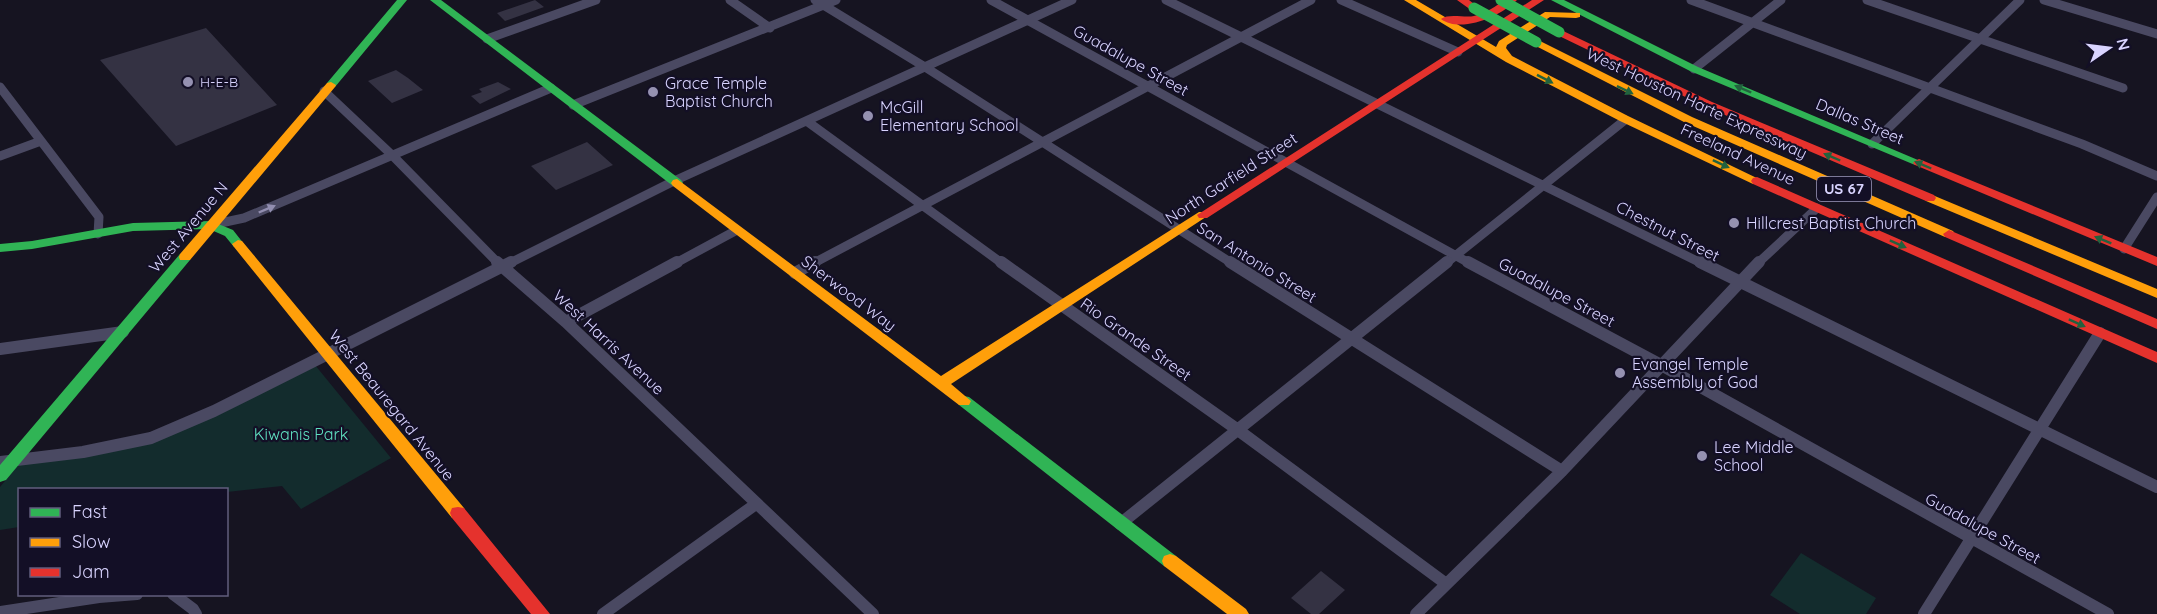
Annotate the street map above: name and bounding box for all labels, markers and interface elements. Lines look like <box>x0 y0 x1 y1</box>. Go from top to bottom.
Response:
north arrow <box>2079 18 2139 78</box>
street label: Guadalupe Street <box>1070 20 1192 100</box>
text: N <box>2112 36 2135 52</box>
street label: West Houston Harte Expressway <box>1583 43 1811 163</box>
place label: H-E-B <box>200 73 238 91</box>
place label: Grace Temple Baptist Church <box>665 73 773 111</box>
one-way arrow <box>1537 74 1554 84</box>
marker: H-E-B <box>181 75 195 89</box>
marker: Grace Temple Baptist Church <box>646 85 660 99</box>
one-way arrow <box>1616 85 1633 94</box>
one-way arrow <box>1735 85 1752 94</box>
street label: Dallas Street <box>1813 93 1907 149</box>
place label: McGill Elementary School <box>880 97 1019 135</box>
marker: McGill Elementary School <box>861 109 875 123</box>
street label: Freeland Avenue <box>1677 119 1799 189</box>
street label: North Garfield Street <box>1161 128 1301 228</box>
one-way arrow <box>1823 152 1841 162</box>
one-way arrow <box>1712 159 1730 169</box>
one-way arrow <box>1914 160 1932 169</box>
road number: US 67 <box>1817 177 1871 201</box>
street label: West Avenue N <box>144 178 232 276</box>
street label: Chestnut Street <box>1613 196 1723 266</box>
one-way arrow <box>258 204 276 214</box>
place label: Hillcrest Baptist Church <box>1746 213 1916 233</box>
marker: Hillcrest Baptist Church <box>1727 216 1741 230</box>
street label: San Antonio Street <box>1193 217 1321 307</box>
one-way arrow <box>2094 235 2112 245</box>
one-way arrow <box>1890 239 1908 249</box>
street label: Sherwood Way <box>798 251 900 335</box>
street label: Guadalupe Street <box>1495 253 1619 331</box>
street label: West Harris Avenue <box>549 285 669 399</box>
street label: Rio Grande Street <box>1077 293 1195 385</box>
one-way arrow <box>2068 318 2086 328</box>
street label: West Beauregard Avenue <box>325 325 459 485</box>
place label: Evangel Temple Assembly of God <box>1632 354 1758 392</box>
marker: Evangel Temple Assembly of God <box>1613 366 1627 380</box>
park label: Kiwanis Park <box>254 424 348 444</box>
place label: Lee Middle School <box>1714 437 1794 475</box>
marker: Lee Middle School <box>1695 449 1709 463</box>
legend <box>18 488 228 596</box>
street label: Guadalupe Street <box>1922 488 2044 568</box>
text: Fast <box>72 500 107 523</box>
text: Slow <box>72 530 110 553</box>
text: Jam <box>72 560 110 583</box>

